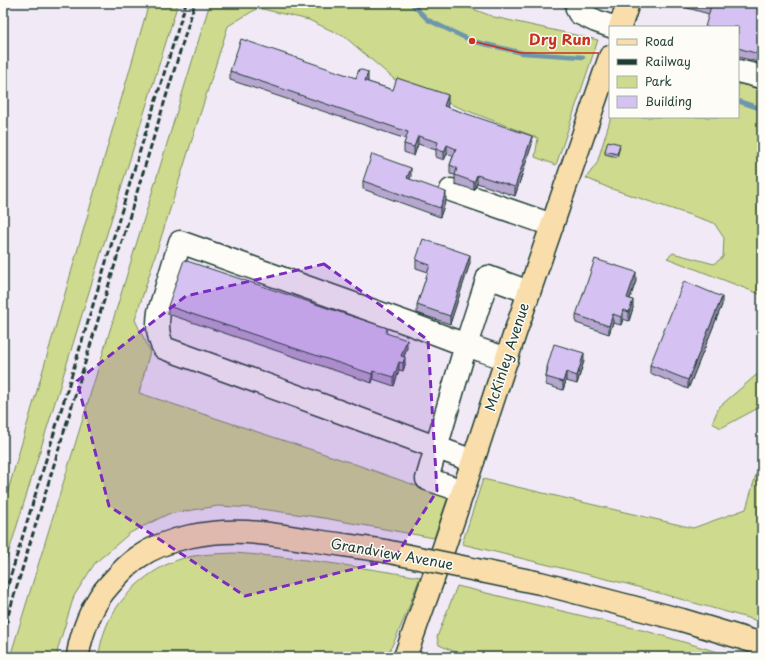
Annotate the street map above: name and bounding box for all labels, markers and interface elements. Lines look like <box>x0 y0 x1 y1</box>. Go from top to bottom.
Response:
callout: Dry Run <box>521 26 599 53</box>
legend <box>609 26 739 118</box>
text: Dry Run <box>529 27 591 50</box>
text: Road <box>645 32 674 50</box>
text: Railway <box>645 52 691 70</box>
text: Park <box>645 72 672 90</box>
text: Building <box>645 92 692 110</box>
street label: McKinley Avenue <box>479 299 534 414</box>
street label: Grandview Avenue <box>329 532 455 575</box>

